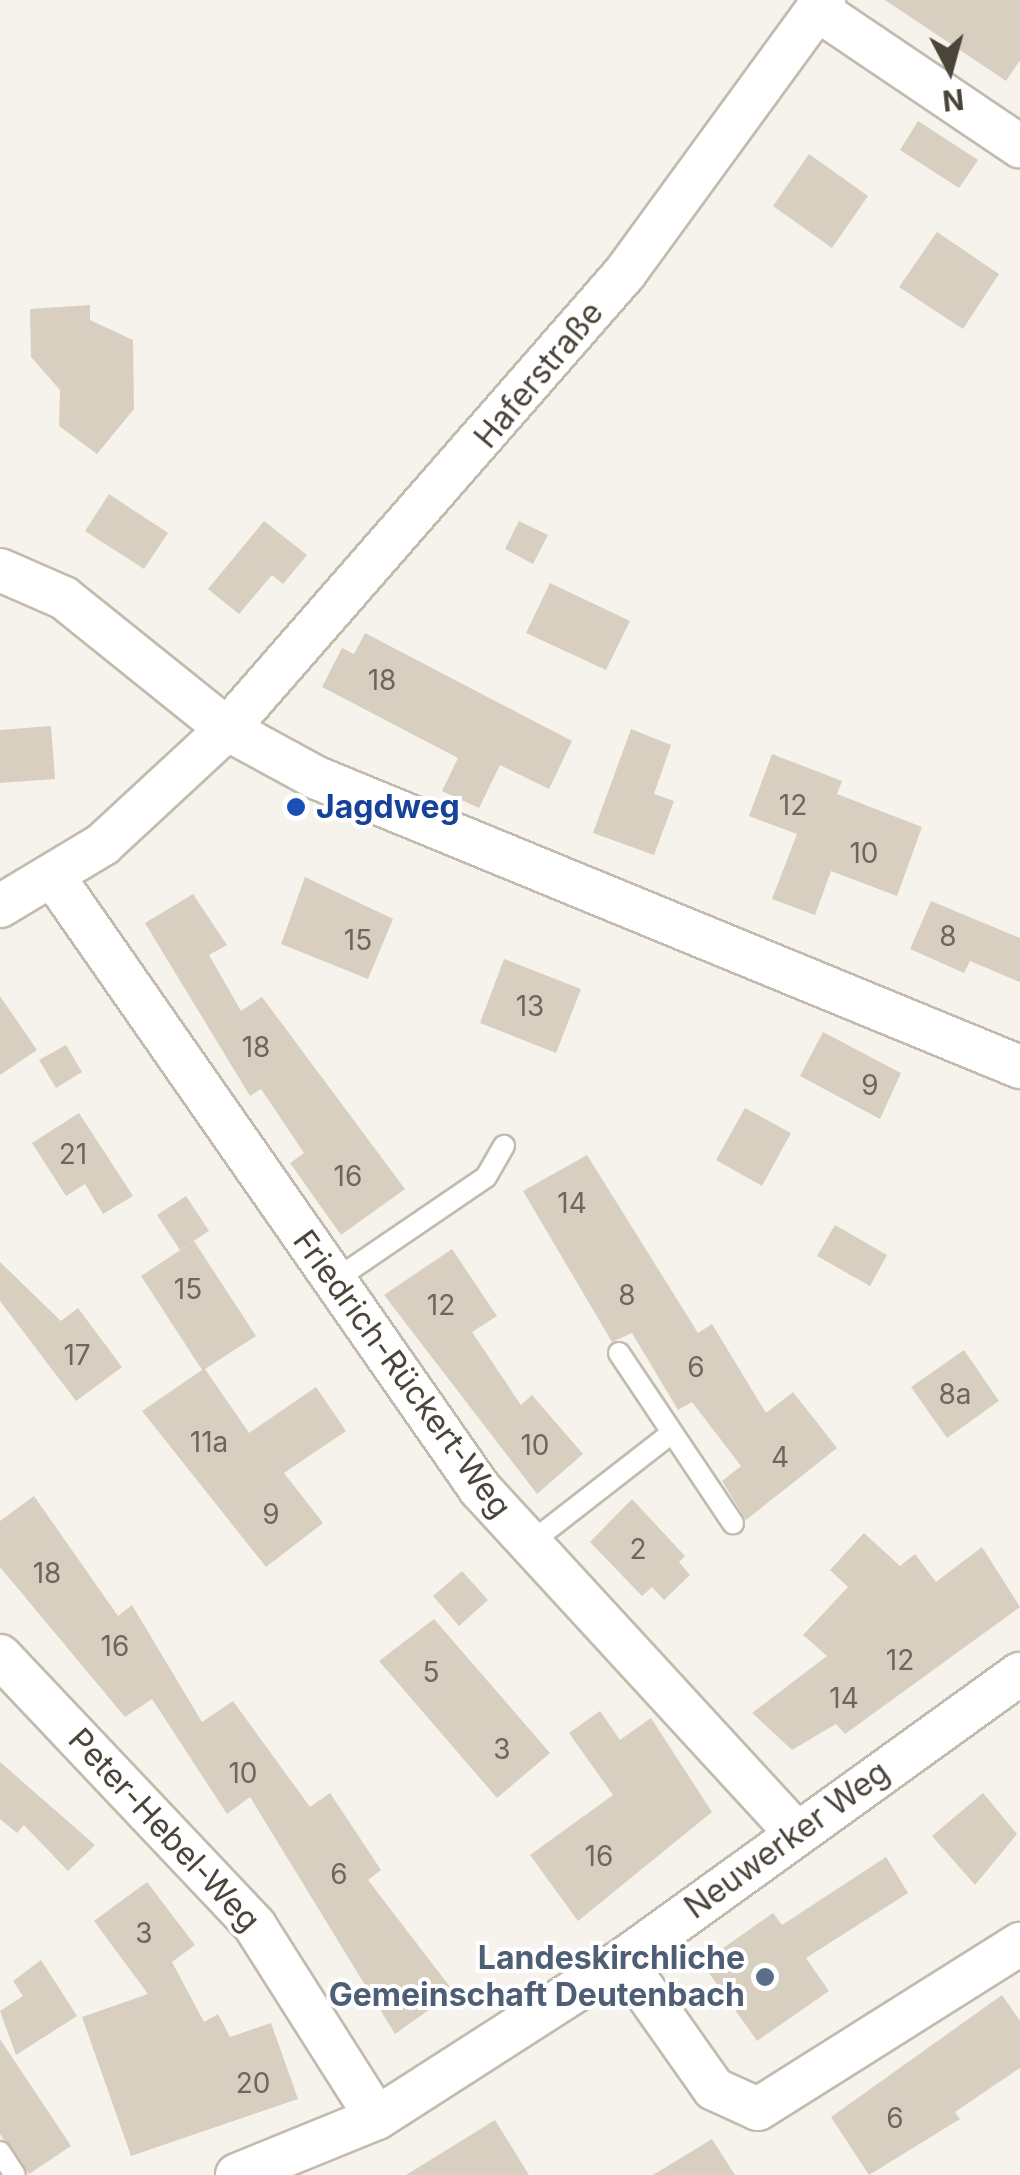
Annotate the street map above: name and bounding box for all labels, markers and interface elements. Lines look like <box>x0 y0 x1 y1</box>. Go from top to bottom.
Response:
north arrow <box>900 20 1000 120</box>
text: N <box>941 82 966 118</box>
street label: Haferstraße <box>467 294 611 456</box>
house number: 18 <box>368 663 396 697</box>
place label: Jagdweg <box>316 788 460 826</box>
house number: 12 <box>779 788 807 822</box>
marker: Jagdweg <box>285 796 307 818</box>
house number: 10 <box>849 836 879 870</box>
house number: 8 <box>939 919 957 953</box>
house number: 15 <box>344 923 372 957</box>
house number: 13 <box>516 989 544 1023</box>
house number: 18 <box>242 1030 270 1064</box>
house number: 9 <box>861 1068 879 1102</box>
house number: 21 <box>59 1137 87 1171</box>
house number: 16 <box>334 1159 362 1193</box>
house number: 14 <box>557 1186 587 1220</box>
street label: Friedrich-Rückert-Weg <box>285 1223 519 1525</box>
house number: 15 <box>174 1272 202 1306</box>
house number: 8 <box>618 1278 636 1312</box>
house number: 12 <box>427 1288 455 1322</box>
house number: 17 <box>63 1338 91 1372</box>
house number: 6 <box>687 1350 705 1384</box>
house number: 8a <box>938 1377 972 1411</box>
house number: 11a <box>190 1425 228 1459</box>
house number: 10 <box>520 1428 550 1462</box>
house number: 4 <box>771 1440 789 1474</box>
house number: 9 <box>262 1497 280 1531</box>
house number: 2 <box>629 1532 647 1566</box>
house number: 18 <box>33 1556 61 1590</box>
house number: 16 <box>101 1629 129 1663</box>
house number: 12 <box>886 1643 914 1677</box>
house number: 5 <box>422 1655 440 1689</box>
house number: 14 <box>829 1681 859 1715</box>
street label: Peter-Hebel-Weg <box>60 1721 268 1939</box>
house number: 3 <box>493 1732 511 1766</box>
street label: Neuwerker Weg <box>677 1753 897 1927</box>
house number: 10 <box>228 1756 258 1790</box>
house number: 16 <box>585 1839 613 1873</box>
house number: 6 <box>330 1857 348 1891</box>
house number: 3 <box>135 1916 153 1950</box>
place label: Landeskirchliche Gemeinschaft Deutenbach <box>329 1940 745 2015</box>
marker: Landeskirchliche Gemeinschaft Deutenbach <box>754 1966 776 1988</box>
house number: 20 <box>236 2066 270 2100</box>
house number: 6 <box>886 2101 904 2135</box>

